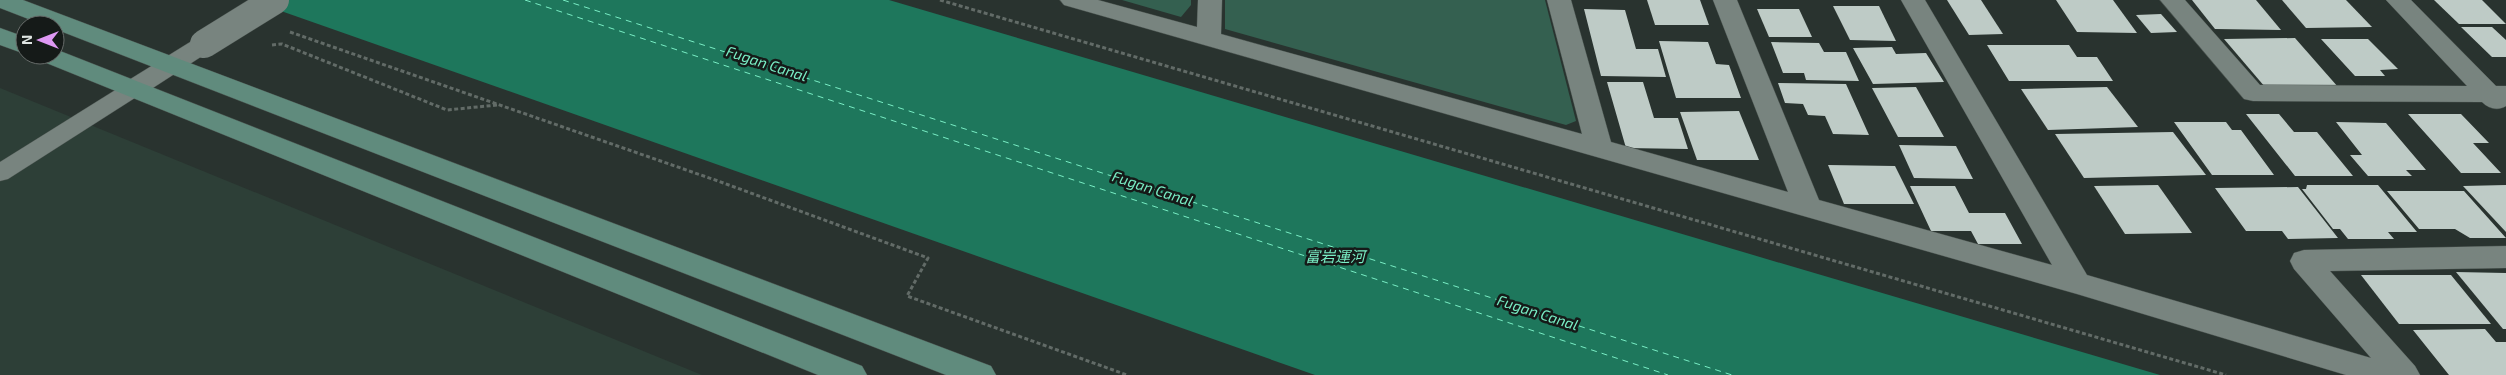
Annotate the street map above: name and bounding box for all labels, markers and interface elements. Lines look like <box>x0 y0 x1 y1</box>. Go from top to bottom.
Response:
north arrow <box>15 15 65 65</box>
text: N <box>18 35 35 45</box>
water label: Fugan Canal <box>724 41 810 85</box>
water label: Fugan Canal <box>1110 166 1196 210</box>
water label: 富岩運河 <box>1305 247 1368 265</box>
water label: Fugan Canal <box>1495 290 1581 334</box>

